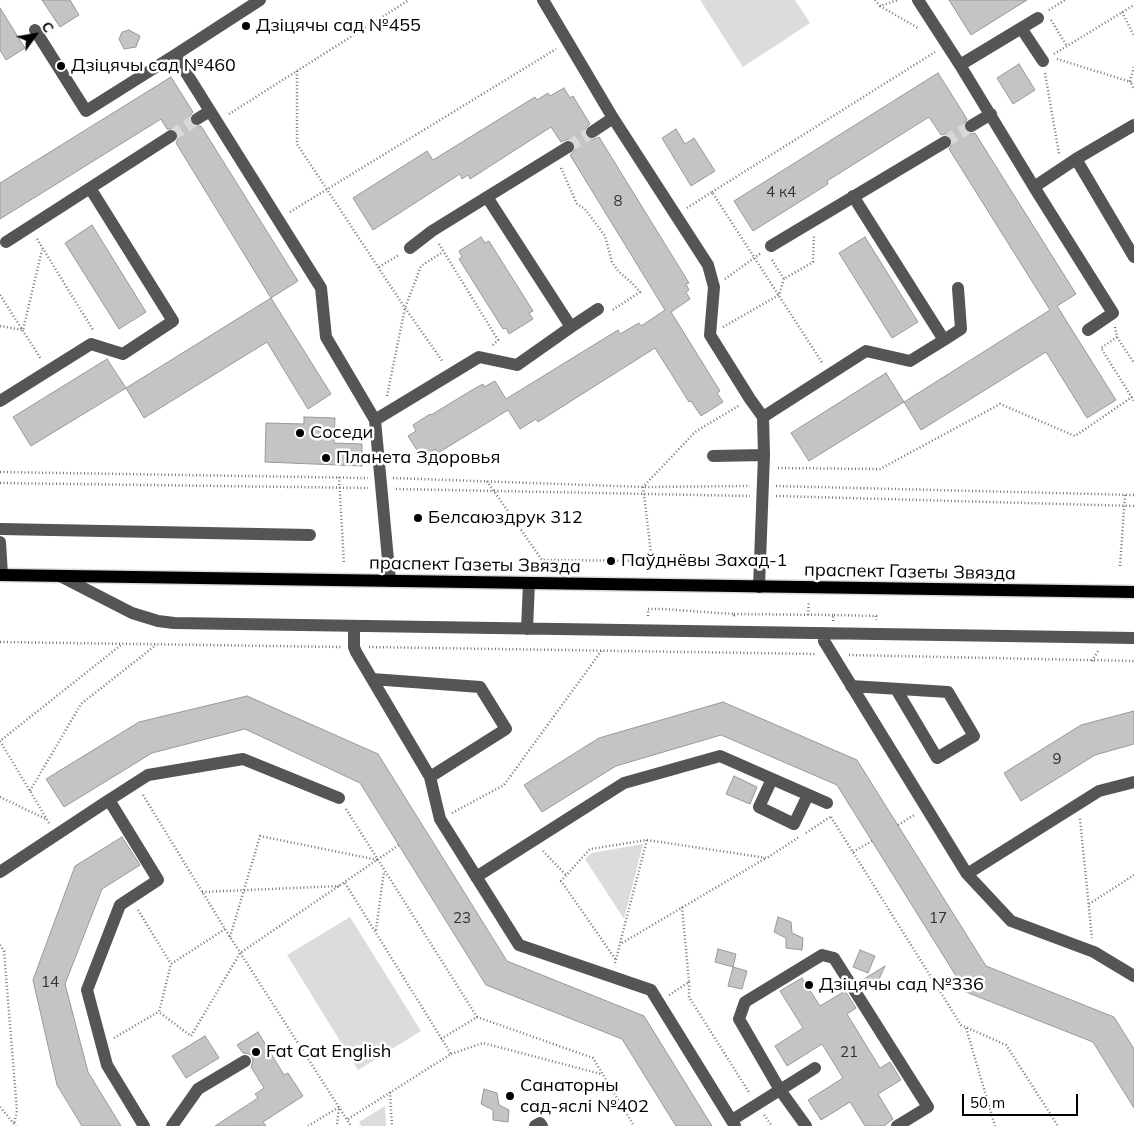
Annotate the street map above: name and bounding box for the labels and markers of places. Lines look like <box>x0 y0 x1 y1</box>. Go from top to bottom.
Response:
place label: Дзіцячы сад №455 <box>256 15 421 37</box>
marker: Дзіцячы сад №455 <box>240 20 252 32</box>
place label: Дзіцячы сад №460 <box>71 55 236 77</box>
marker: Дзіцячы сад №460 <box>55 60 67 72</box>
place label: Соседи <box>310 422 373 444</box>
marker: Соседи <box>294 427 306 439</box>
place label: Планета Здоровья <box>336 447 501 469</box>
marker: Планета Здоровья <box>320 452 332 464</box>
place label: Белсаюздрук 312 <box>428 507 583 529</box>
marker: Белсаюздрук 312 <box>412 512 424 524</box>
place label: Паўднёвы Захад-1 <box>621 550 787 572</box>
marker: Паўднёвы Захад-1 <box>605 555 617 567</box>
place label: Дзіцячы сад №336 <box>819 974 984 996</box>
marker: Дзіцячы сад №336 <box>803 979 815 991</box>
place label: Fat Cat English <box>266 1041 391 1063</box>
marker: Fat Cat English <box>250 1046 262 1058</box>
place label: Санаторны сад-яслі №402 <box>520 1075 649 1118</box>
marker: Санаторны сад-яслі №402 <box>504 1090 516 1102</box>

